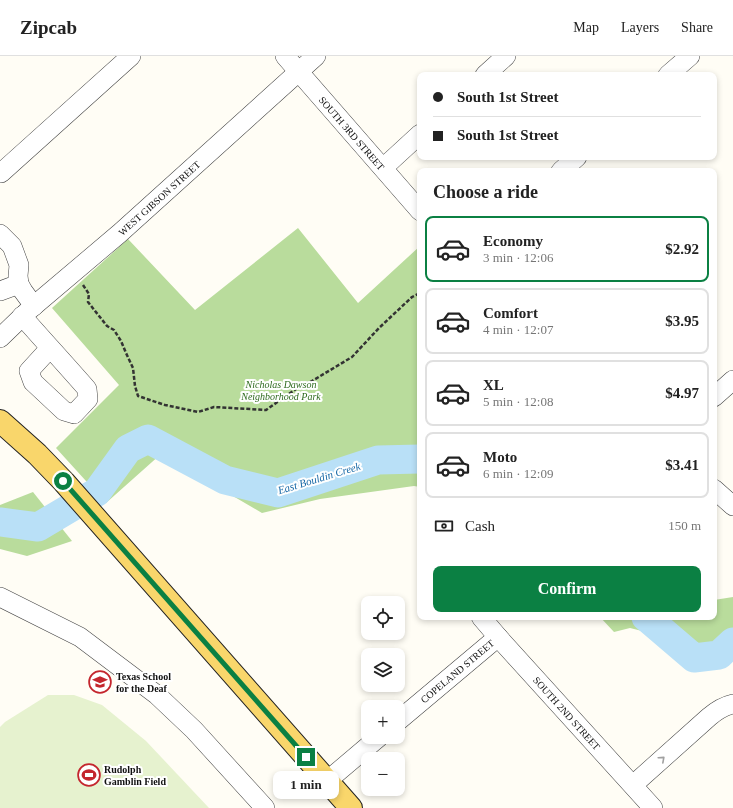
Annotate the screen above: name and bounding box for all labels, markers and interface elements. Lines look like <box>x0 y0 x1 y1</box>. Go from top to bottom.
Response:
text: Zipcab <box>20 17 77 38</box>
text: Map <box>573 20 599 35</box>
text: Layers <box>621 20 659 35</box>
text: Share <box>681 20 713 35</box>
text: South 1st Street <box>457 89 558 105</box>
street label: SOUTH 3RD STREET <box>317 94 387 172</box>
text: South 1st Street <box>457 127 558 143</box>
street label: WEST GIBSON STREET <box>116 159 202 238</box>
text: Choose a ride <box>433 182 538 202</box>
icon: car <box>435 231 471 267</box>
text: Economy <box>483 233 543 249</box>
text: $2.92 <box>665 241 699 257</box>
text: 3 min · 12:06 <box>483 250 553 265</box>
icon: car <box>435 303 471 339</box>
text: Comfort <box>483 305 538 321</box>
text: $3.95 <box>665 313 699 329</box>
text: 4 min · 12:07 <box>483 322 553 337</box>
icon: car <box>435 375 471 411</box>
text: XL <box>483 377 504 393</box>
park label: Nicholas Dawson Neighborhood Park <box>240 379 321 402</box>
text: $4.97 <box>665 385 699 401</box>
text: 5 min · 12:08 <box>483 394 553 409</box>
icon: car <box>435 447 471 483</box>
text: Moto <box>483 449 517 465</box>
text: $3.41 <box>665 457 699 473</box>
water label: East Bouldin Creek <box>275 459 363 497</box>
text: 6 min · 12:09 <box>483 466 553 481</box>
route start <box>54 472 72 490</box>
icon: cash <box>433 515 455 537</box>
text: Cash <box>465 518 495 534</box>
text: 150 m <box>668 518 701 533</box>
button: Confirm <box>433 566 701 612</box>
map controls <box>361 596 405 796</box>
button: locate <box>361 596 405 640</box>
street label: COPELAND STREET <box>418 637 496 705</box>
button: layers <box>361 648 405 692</box>
school or university icon: Texas School for the Deaf <box>87 669 113 695</box>
place label: Texas School for the Deaf <box>116 671 171 694</box>
street label: SOUTH 2ND STREET <box>531 675 602 752</box>
button: + <box>361 700 405 744</box>
route end <box>297 748 315 766</box>
button: − <box>361 752 405 796</box>
one-way arrow <box>657 757 664 764</box>
sports icon: Rudolph Gamblin Field <box>76 762 102 788</box>
place label: Rudolph Gamblin Field <box>104 764 166 787</box>
callout: 1 min <box>273 771 339 799</box>
text: 1 min <box>290 777 322 792</box>

